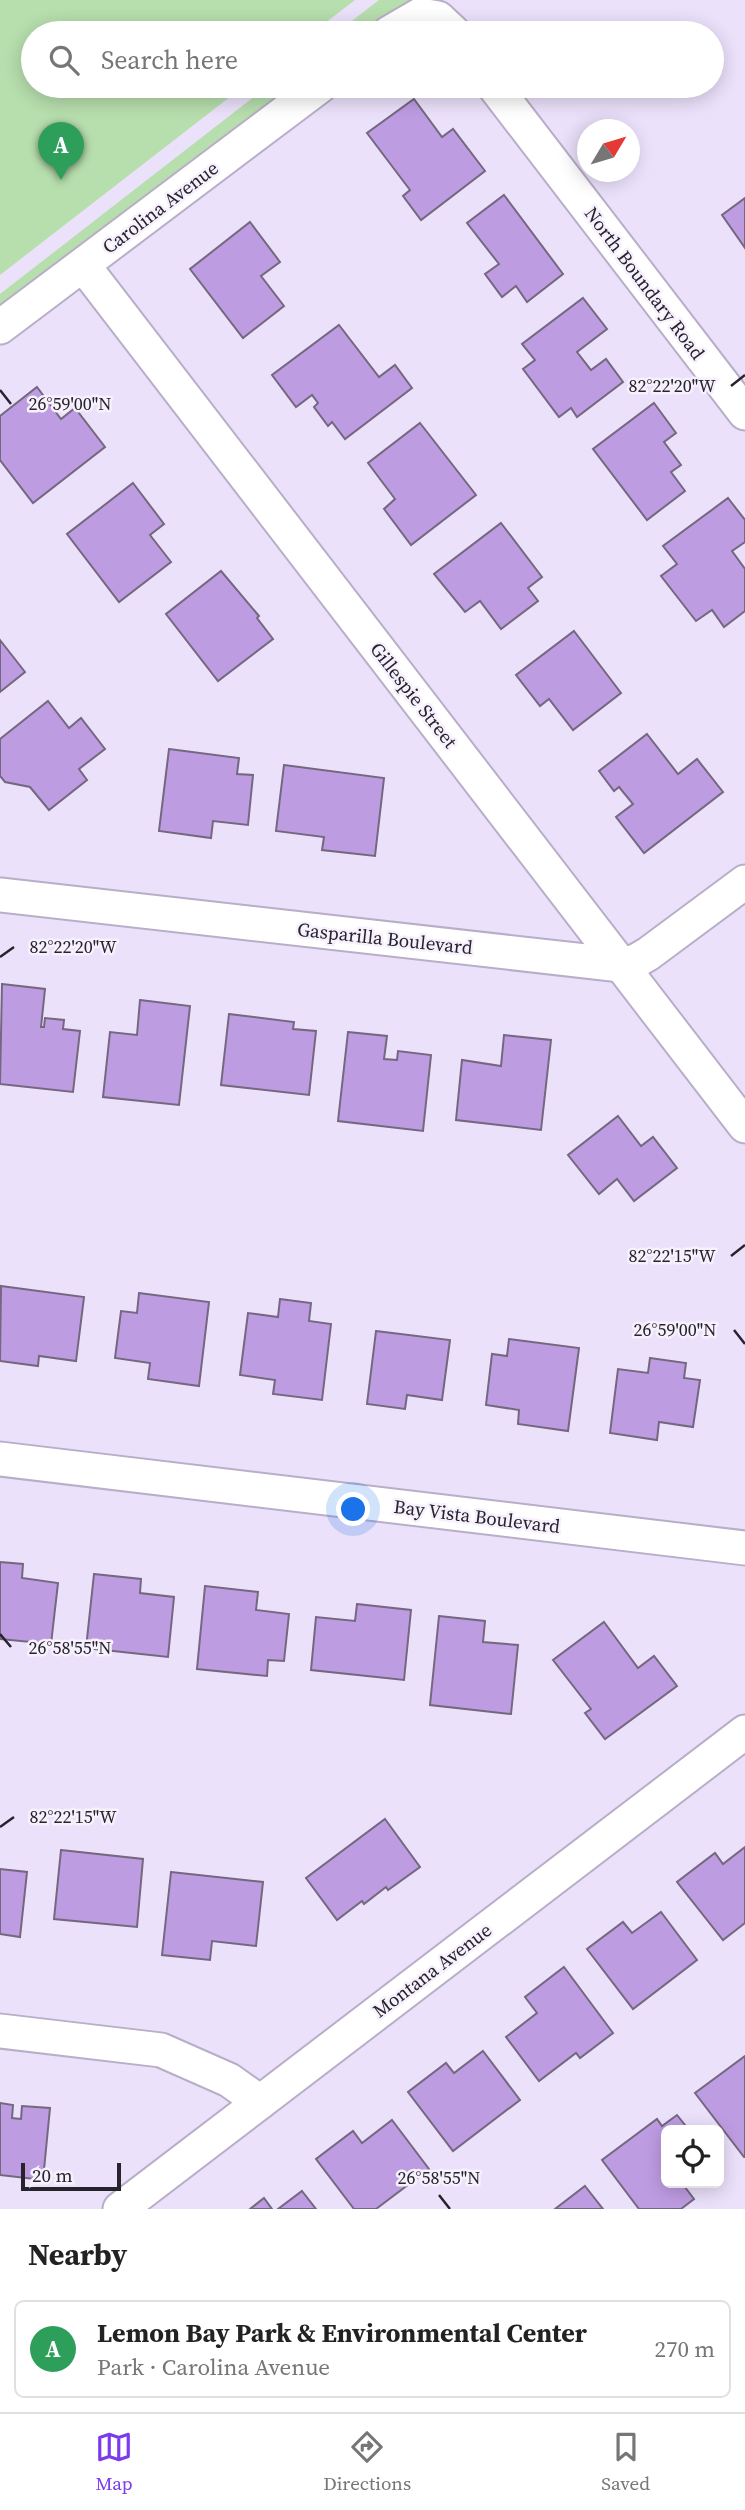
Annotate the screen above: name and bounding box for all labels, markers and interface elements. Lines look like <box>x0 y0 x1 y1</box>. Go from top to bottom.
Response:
search box <box>21 21 724 98</box>
icon: search <box>45 41 83 79</box>
text: Search here <box>101 42 238 78</box>
north arrow <box>577 119 640 182</box>
pin: A <box>38 122 84 180</box>
street label: Carolina Avenue <box>97 155 223 259</box>
street label: North Boundary Road <box>579 201 711 365</box>
text: 82°22'20"W <box>629 373 716 398</box>
text: 26°59'00"N <box>29 391 111 416</box>
street label: Gillespie Street <box>364 637 464 754</box>
street label: Gasparilla Boulevard <box>296 916 474 960</box>
text: 82°22'20"W <box>30 934 117 959</box>
text: 82°22'15"W <box>629 1243 716 1268</box>
text: 26°59'00"N <box>634 1317 716 1342</box>
your location <box>336 1492 370 1526</box>
street label: Bay Vista Boulevard <box>392 1493 562 1539</box>
text: 26°58'55"N <box>29 1635 111 1660</box>
text: 82°22'15"W <box>30 1804 117 1829</box>
street label: Montana Avenue <box>367 1917 497 2023</box>
map controls <box>661 2125 724 2188</box>
button: locate <box>661 2125 724 2188</box>
scale bar <box>21 2160 121 2192</box>
text: 20 m <box>32 2162 73 2188</box>
text: 26°58'55"N <box>398 2165 480 2190</box>
text: Nearby <box>28 2234 127 2275</box>
text: Lemon Bay Park & Environmental Center <box>97 2315 587 2351</box>
text: A <box>45 2333 61 2365</box>
text: 270 m <box>654 2333 715 2365</box>
text: Park · Carolina Avenue <box>97 2351 330 2383</box>
tab: Map <box>95 2428 133 2496</box>
tab: Directions <box>323 2428 411 2496</box>
tab: Saved <box>601 2428 650 2496</box>

